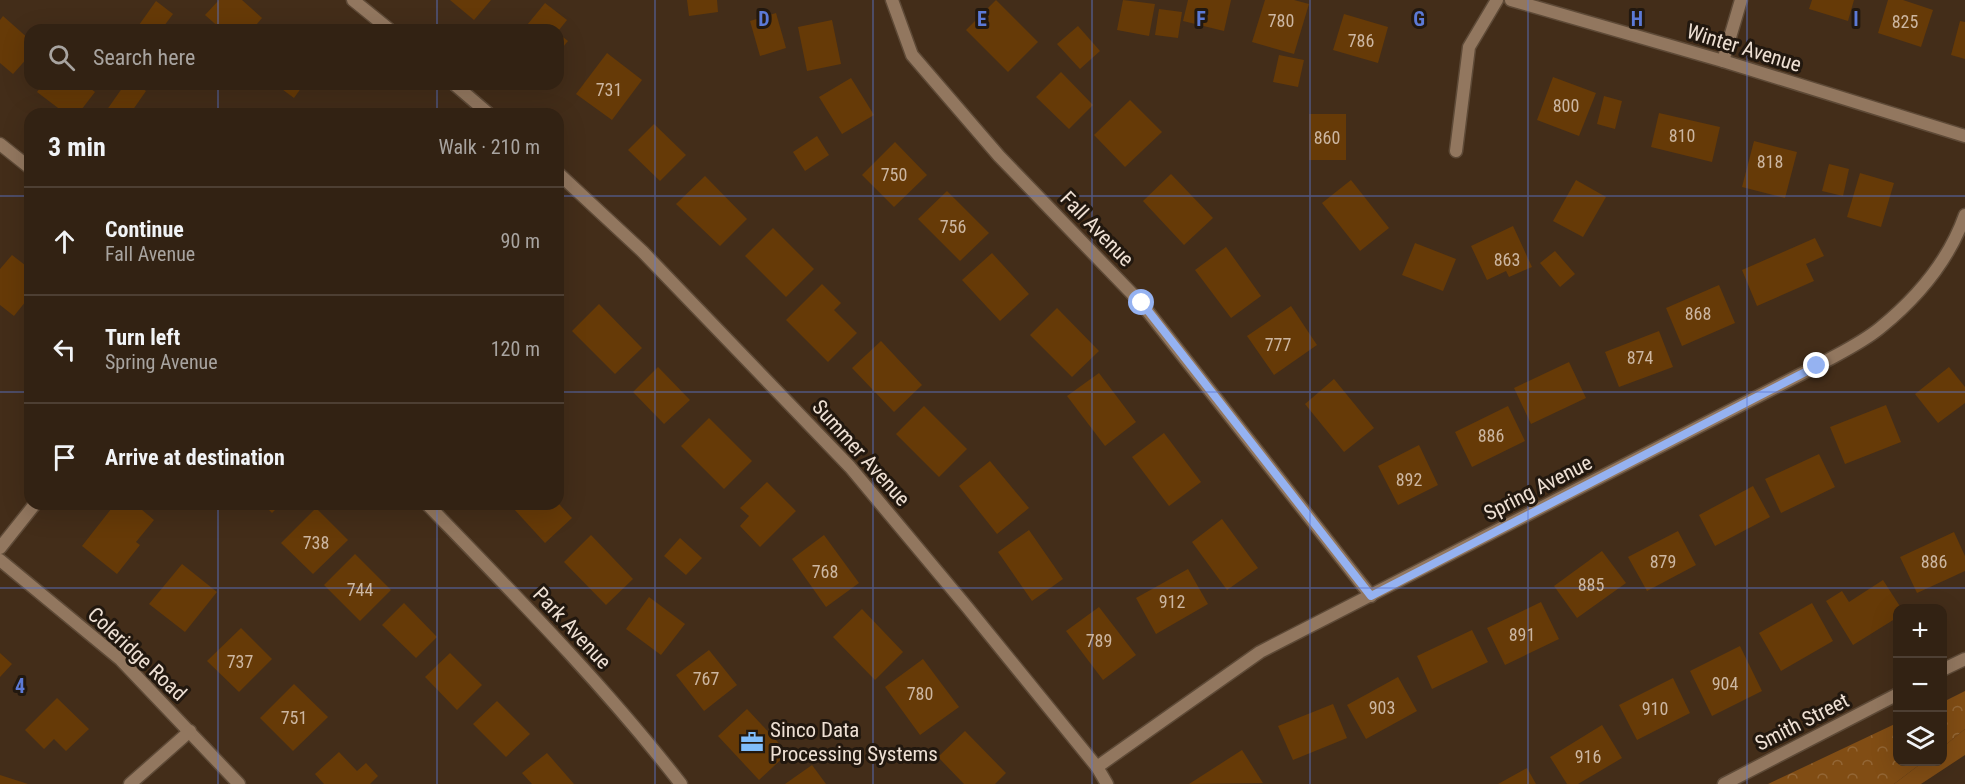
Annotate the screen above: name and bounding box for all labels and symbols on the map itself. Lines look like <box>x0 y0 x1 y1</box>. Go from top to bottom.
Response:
text: D <box>758 7 770 31</box>
text: E <box>977 7 987 31</box>
text: F <box>1196 7 1206 31</box>
text: G <box>1413 7 1425 31</box>
text: H <box>1631 7 1643 31</box>
text: I <box>1853 7 1859 31</box>
house number: 780 <box>1268 10 1294 31</box>
house number: 825 <box>1892 11 1918 32</box>
street label: Winter Avenue <box>1684 19 1804 77</box>
house number: 786 <box>1348 30 1374 51</box>
house number: 731 <box>596 79 622 100</box>
house number: 800 <box>1553 95 1579 116</box>
house number: 810 <box>1669 125 1695 146</box>
house number: 860 <box>1314 127 1340 148</box>
house number: 818 <box>1757 151 1783 172</box>
house number: 750 <box>881 164 907 185</box>
street label: Fall Avenue <box>1055 187 1139 272</box>
house number: 756 <box>940 216 966 237</box>
house number: 863 <box>1494 249 1520 270</box>
route start <box>1128 289 1154 315</box>
house number: 868 <box>1685 303 1711 324</box>
house number: 777 <box>1265 334 1291 355</box>
house number: 874 <box>1627 347 1653 368</box>
route end <box>1803 352 1829 378</box>
street label: Summer Avenue <box>807 395 915 511</box>
house number: 886 <box>1478 425 1504 446</box>
street label: Spring Avenue <box>1480 450 1596 526</box>
house number: 892 <box>1396 469 1422 490</box>
house number: 738 <box>303 532 329 553</box>
house number: 879 <box>1650 551 1676 572</box>
house number: 886 <box>1921 551 1947 572</box>
house number: 768 <box>812 561 838 582</box>
house number: 885 <box>1578 574 1604 595</box>
house number: 744 <box>347 579 373 600</box>
street label: Park Avenue <box>528 582 616 674</box>
house number: 912 <box>1159 591 1185 612</box>
street label: Coleridge Road <box>83 602 191 706</box>
house number: 891 <box>1509 624 1535 645</box>
house number: 789 <box>1086 630 1112 651</box>
house number: 737 <box>227 651 253 672</box>
house number: 767 <box>693 668 719 689</box>
house number: 904 <box>1712 673 1738 694</box>
text: 4 <box>15 674 25 698</box>
house number: 780 <box>907 683 933 704</box>
street label: Smith Street <box>1751 688 1853 756</box>
house number: 903 <box>1369 697 1395 718</box>
house number: 910 <box>1642 698 1668 719</box>
house number: 751 <box>281 707 307 728</box>
place label: Sinco Data Processing Systems <box>770 718 938 766</box>
office icon: Sinco Data Processing Systems <box>739 729 765 755</box>
house number: 916 <box>1575 746 1601 767</box>

